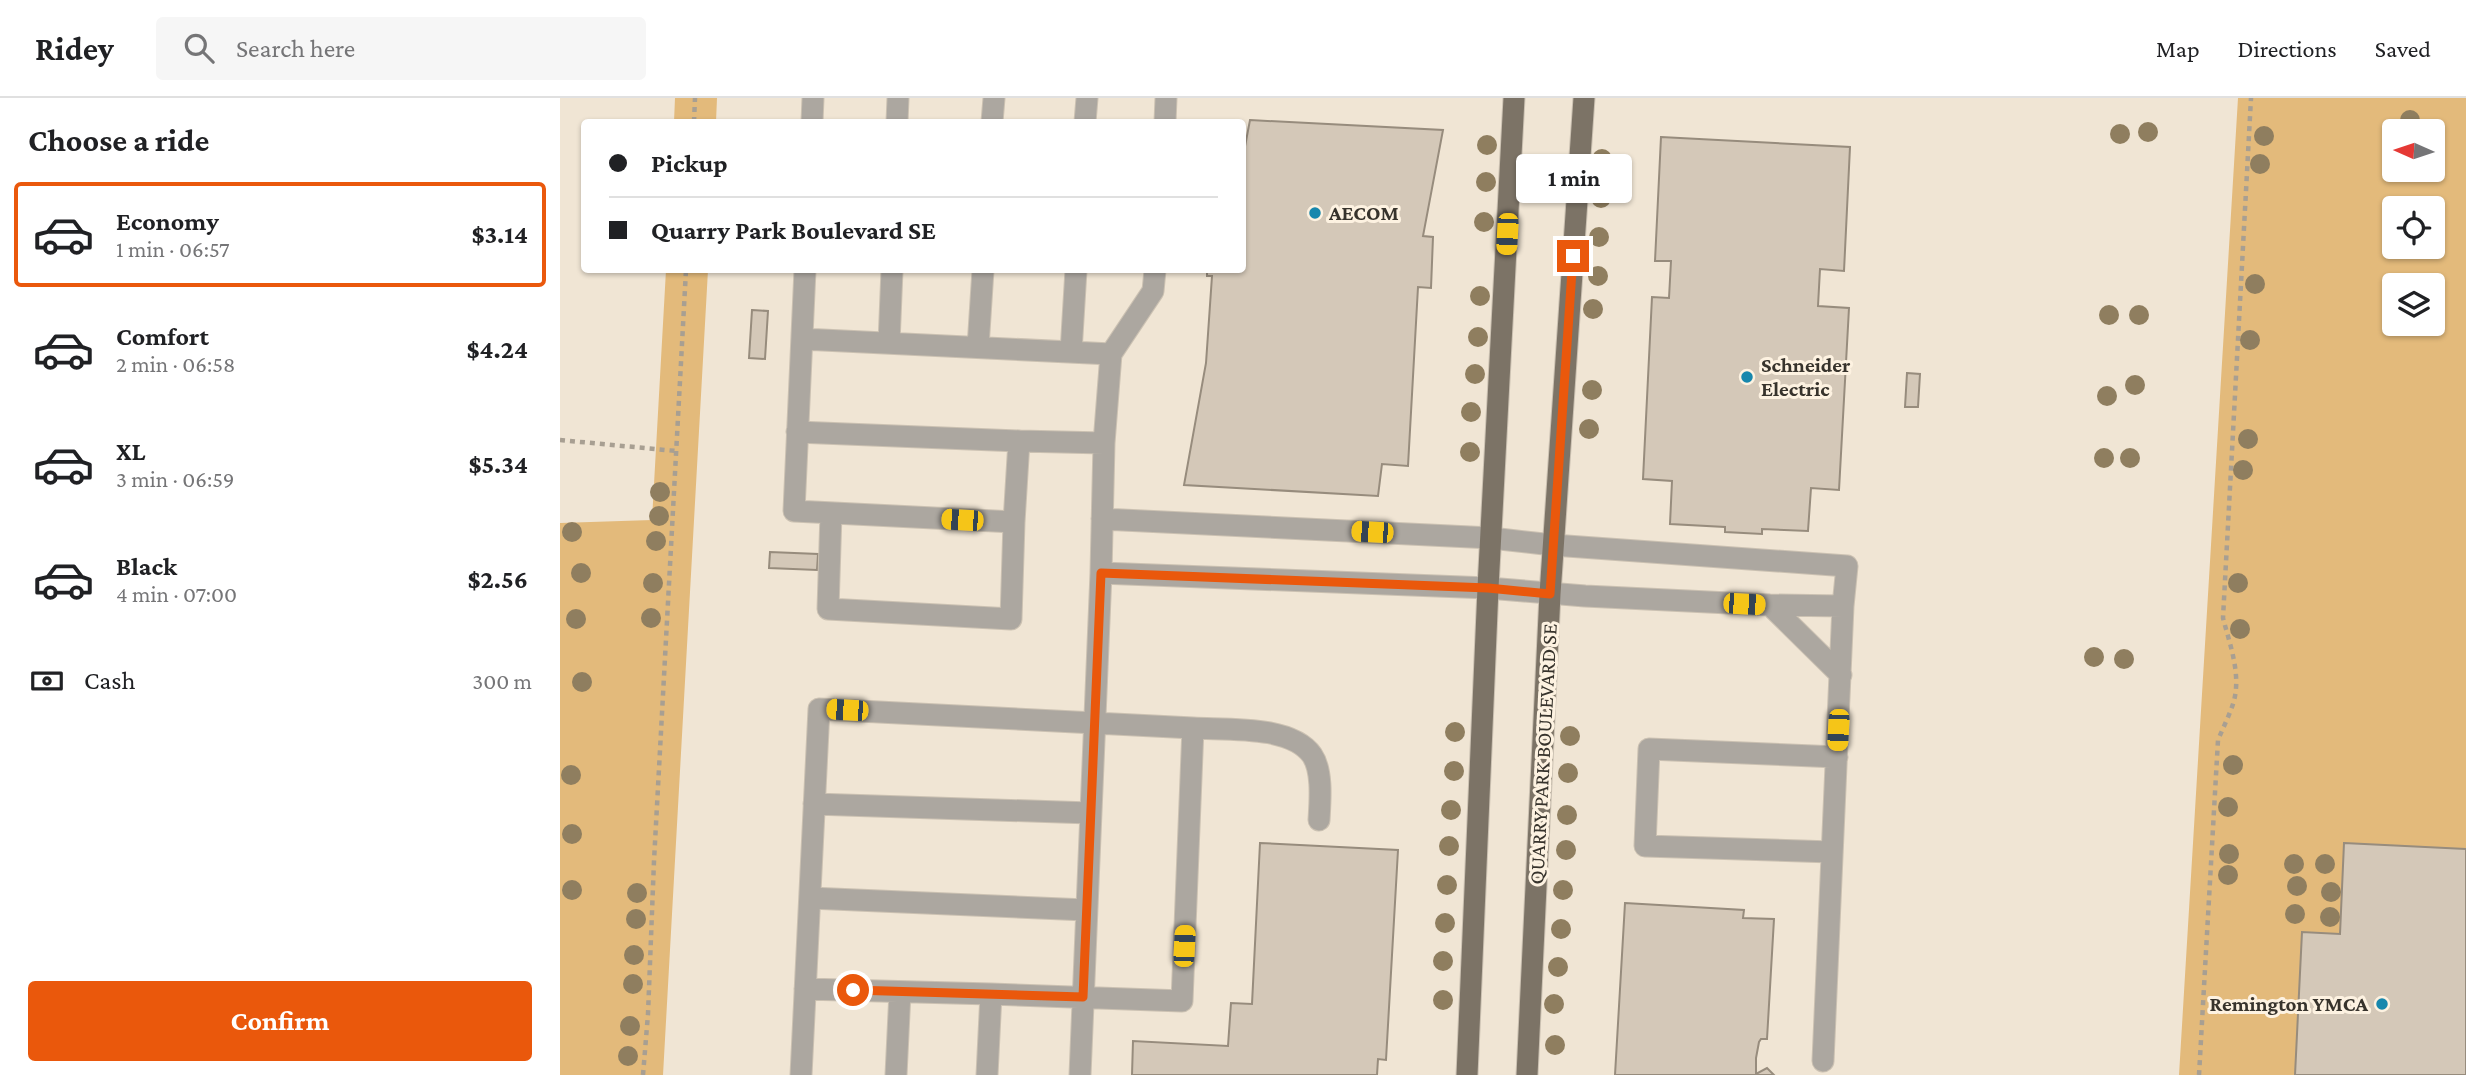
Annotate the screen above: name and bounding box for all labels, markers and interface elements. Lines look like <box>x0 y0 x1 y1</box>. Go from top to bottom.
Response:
search box <box>156 17 646 80</box>
icon: search <box>180 29 218 67</box>
text: Ridey <box>35 30 114 67</box>
text: Search here <box>236 34 355 63</box>
text: Map <box>2156 35 2200 62</box>
text: Directions <box>2238 35 2337 62</box>
text: Saved <box>2375 35 2431 62</box>
north arrow <box>2382 119 2445 182</box>
map controls <box>2382 119 2445 336</box>
text: Choose a ride <box>28 122 209 158</box>
text: Pickup <box>651 149 728 178</box>
callout: 1 min <box>1515 155 1631 204</box>
text: 1 min <box>1548 165 1600 191</box>
button: locate <box>2382 196 2445 259</box>
place label: AECOM <box>1328 201 1399 225</box>
icon: car <box>32 203 95 266</box>
marker: AECOM <box>1307 205 1323 221</box>
text: Economy <box>116 207 219 236</box>
car <box>1496 212 1519 256</box>
text: Quarry Park Boulevard SE <box>651 216 936 245</box>
text: $3.14 <box>471 220 528 249</box>
text: 1 min · 06:57 <box>116 236 230 262</box>
route end <box>1557 240 1589 272</box>
button: layers <box>2382 273 2445 336</box>
icon: car <box>32 318 95 381</box>
text: Comfort <box>116 322 209 351</box>
text: $4.24 <box>466 335 528 364</box>
text: 2 min · 06:58 <box>116 351 235 377</box>
place label: Schneider Electric <box>1761 353 1851 401</box>
marker: Schneider Electric <box>1739 369 1755 385</box>
icon: car <box>32 433 95 496</box>
text: XL <box>116 437 145 466</box>
text: $5.34 <box>468 450 528 479</box>
text: 3 min · 06:59 <box>116 466 234 492</box>
car <box>941 508 984 532</box>
car <box>1351 520 1394 544</box>
icon: car <box>32 548 95 611</box>
text: Black <box>116 552 177 581</box>
text: $2.56 <box>468 565 528 594</box>
text: 4 min · 07:00 <box>116 581 237 607</box>
car <box>1723 592 1766 616</box>
street label: QUARRY PARK BOULEVARD SE <box>1524 623 1562 885</box>
icon: cash <box>28 662 66 700</box>
text: Cash <box>84 666 135 695</box>
text: 300 m <box>472 668 532 694</box>
car <box>826 698 869 722</box>
car <box>1827 708 1850 752</box>
car <box>1173 924 1196 968</box>
route start <box>837 974 869 1006</box>
button: Confirm <box>28 981 532 1061</box>
place label: Remington YMCA <box>2209 992 2368 1016</box>
marker: Remington YMCA <box>2374 996 2390 1012</box>

